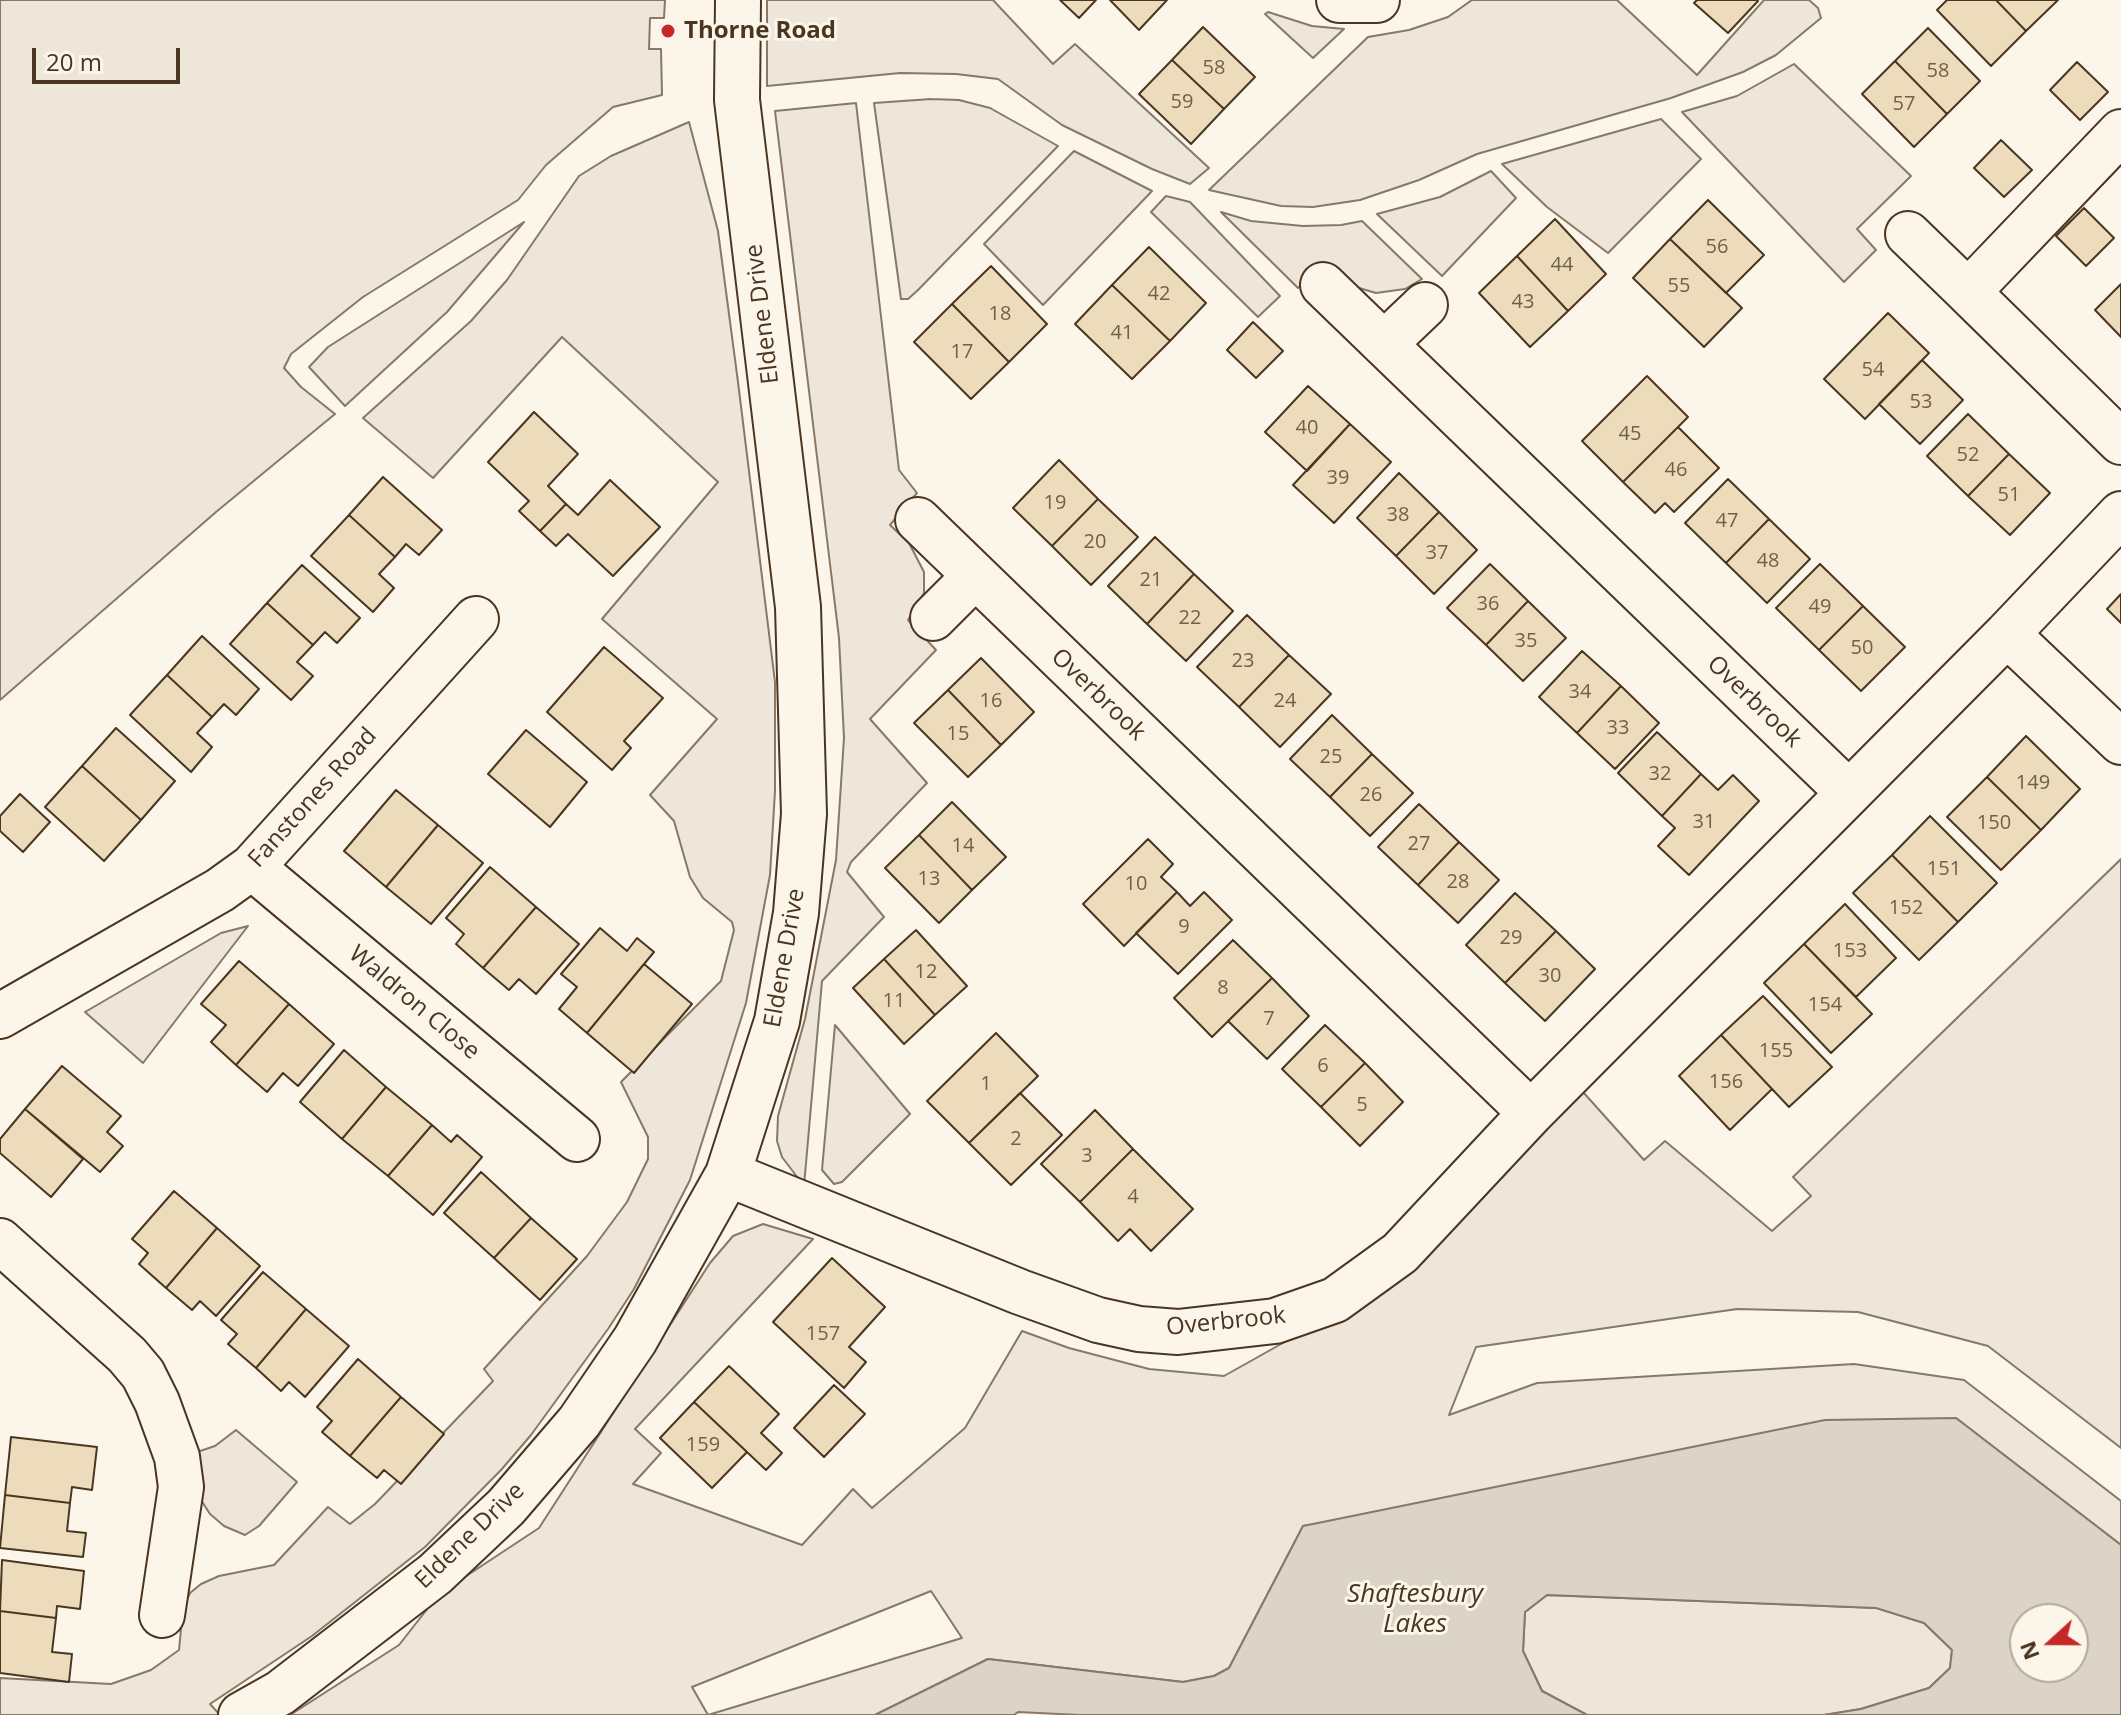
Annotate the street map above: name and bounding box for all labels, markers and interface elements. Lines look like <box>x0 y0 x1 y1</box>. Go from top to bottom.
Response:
place label: Thorne Road <box>684 17 836 45</box>
marker: Thorne Road <box>659 22 677 40</box>
scale bar <box>36 32 184 82</box>
text: 20 m <box>46 45 102 78</box>
house number: 58 <box>1203 56 1225 80</box>
house number: 58 <box>1927 59 1949 83</box>
house number: 59 <box>1171 90 1193 114</box>
house number: 57 <box>1893 92 1915 116</box>
house number: 56 <box>1706 235 1728 259</box>
street label: Eldene Drive <box>740 242 786 386</box>
house number: 44 <box>1551 253 1573 277</box>
house number: 55 <box>1668 274 1690 298</box>
house number: 42 <box>1148 282 1170 306</box>
house number: 43 <box>1512 290 1534 314</box>
house number: 18 <box>989 302 1011 326</box>
house number: 41 <box>1111 321 1133 345</box>
house number: 17 <box>951 340 973 364</box>
house number: 54 <box>1862 358 1884 382</box>
house number: 53 <box>1910 390 1932 414</box>
house number: 40 <box>1296 416 1318 440</box>
house number: 45 <box>1619 422 1641 446</box>
house number: 52 <box>1957 443 1979 467</box>
house number: 46 <box>1665 458 1687 482</box>
house number: 39 <box>1327 466 1349 490</box>
house number: 51 <box>1998 483 2020 507</box>
house number: 19 <box>1044 491 1066 515</box>
house number: 38 <box>1387 503 1409 527</box>
house number: 47 <box>1716 509 1738 533</box>
house number: 20 <box>1084 530 1106 554</box>
house number: 37 <box>1426 541 1448 565</box>
house number: 48 <box>1757 549 1779 573</box>
house number: 21 <box>1140 568 1162 592</box>
house number: 36 <box>1477 592 1499 616</box>
house number: 49 <box>1809 595 1831 619</box>
house number: 22 <box>1179 606 1201 630</box>
house number: 35 <box>1515 629 1537 653</box>
house number: 50 <box>1851 636 1873 660</box>
street label: Overbrook <box>1045 643 1151 747</box>
house number: 23 <box>1232 649 1254 673</box>
street label: Overbrook <box>1701 650 1807 754</box>
house number: 34 <box>1569 680 1591 704</box>
house number: 16 <box>980 689 1002 713</box>
house number: 24 <box>1274 689 1296 713</box>
house number: 33 <box>1607 716 1629 740</box>
street label: Fanstones Road <box>243 722 383 874</box>
house number: 15 <box>947 722 969 746</box>
house number: 25 <box>1320 745 1342 769</box>
house number: 32 <box>1649 762 1671 786</box>
house number: 149 <box>2016 771 2050 795</box>
house number: 26 <box>1360 783 1382 807</box>
house number: 31 <box>1693 810 1715 834</box>
house number: 150 <box>1977 811 2011 835</box>
house number: 27 <box>1408 832 1430 856</box>
house number: 14 <box>952 834 974 858</box>
house number: 151 <box>1927 857 1961 881</box>
house number: 13 <box>918 867 940 891</box>
house number: 28 <box>1447 870 1469 894</box>
house number: 10 <box>1125 872 1147 896</box>
street label: Eldene Drive <box>759 886 811 1030</box>
house number: 152 <box>1889 896 1923 920</box>
house number: 9 <box>1178 915 1190 939</box>
house number: 29 <box>1500 926 1522 950</box>
house number: 153 <box>1833 939 1867 963</box>
street label: Waldron Close <box>343 940 485 1066</box>
house number: 12 <box>915 960 937 984</box>
house number: 30 <box>1539 964 1561 988</box>
house number: 8 <box>1217 976 1229 1000</box>
house number: 11 <box>883 989 905 1013</box>
house number: 154 <box>1808 993 1842 1017</box>
house number: 7 <box>1263 1007 1275 1031</box>
house number: 155 <box>1759 1039 1793 1063</box>
house number: 6 <box>1317 1054 1329 1078</box>
house number: 156 <box>1709 1070 1743 1094</box>
house number: 1 <box>980 1072 992 1096</box>
house number: 5 <box>1356 1093 1368 1117</box>
house number: 2 <box>1010 1127 1022 1151</box>
house number: 3 <box>1081 1144 1093 1168</box>
house number: 4 <box>1127 1185 1139 1209</box>
street label: Overbrook <box>1165 1301 1287 1343</box>
house number: 157 <box>806 1322 840 1346</box>
house number: 159 <box>686 1433 720 1457</box>
street label: Eldene Drive <box>409 1477 531 1595</box>
water label: Shaftesbury Lakes <box>1347 1579 1483 1640</box>
north arrow <box>2009 1603 2089 1683</box>
text: N <box>2011 1637 2046 1665</box>

